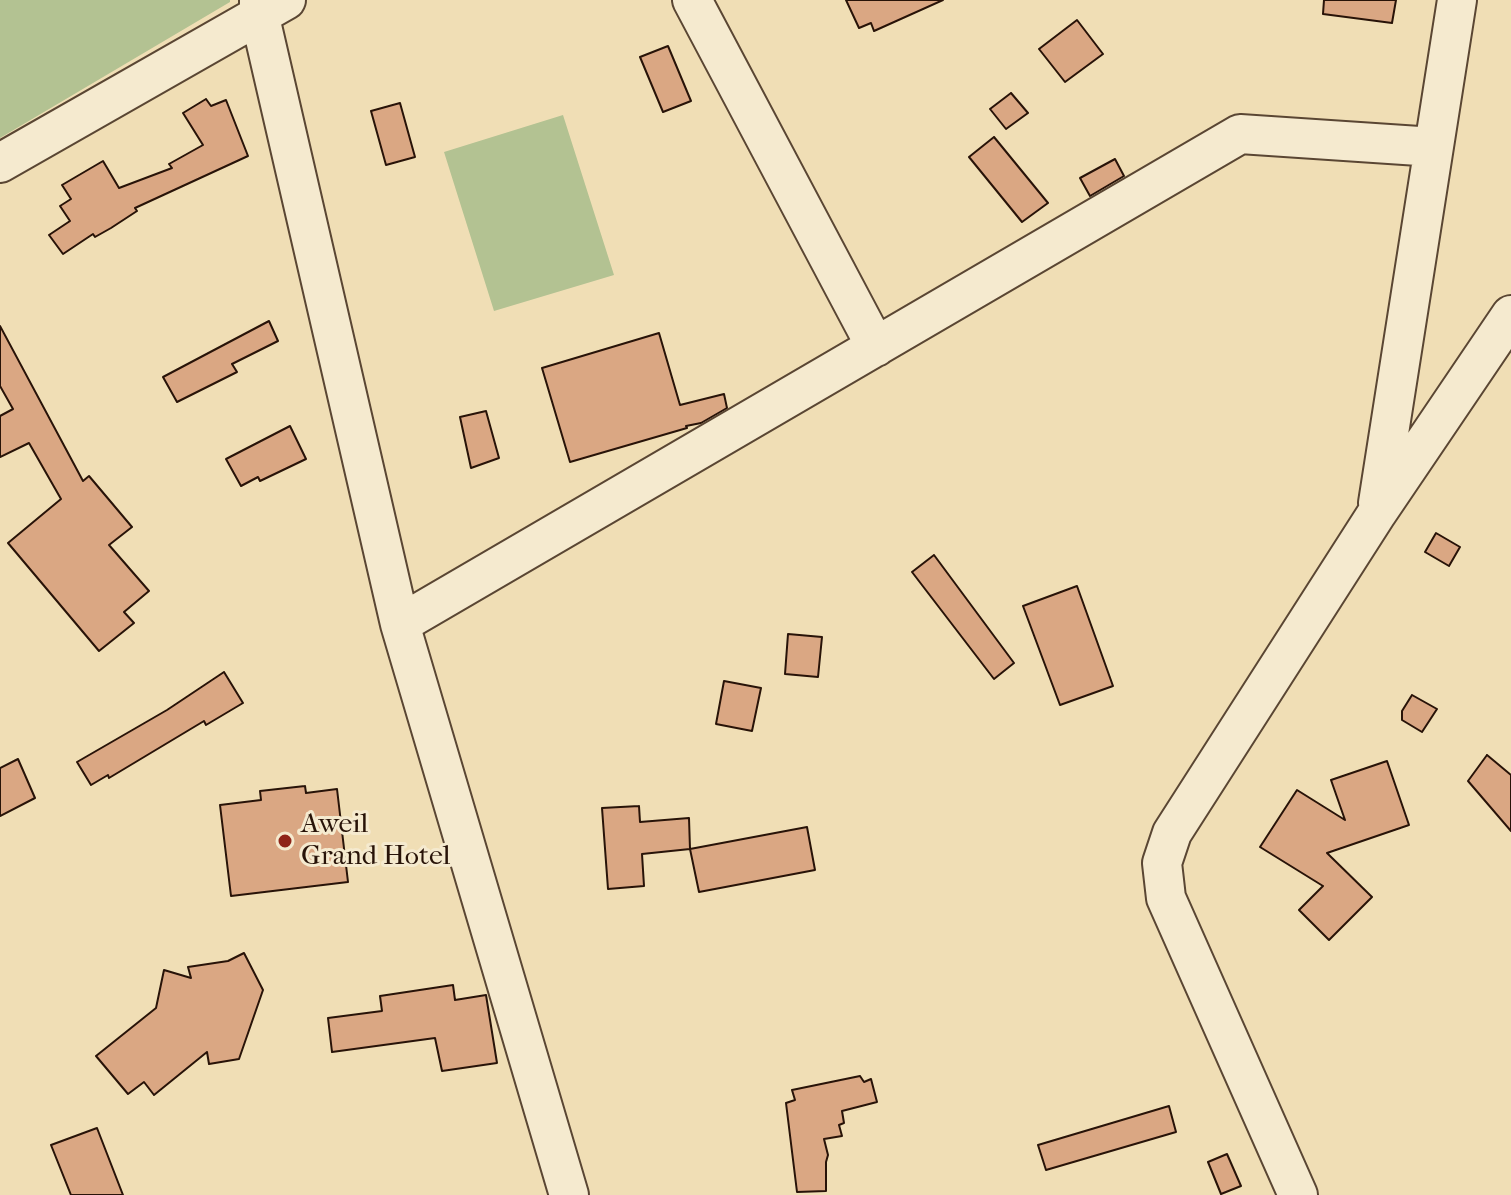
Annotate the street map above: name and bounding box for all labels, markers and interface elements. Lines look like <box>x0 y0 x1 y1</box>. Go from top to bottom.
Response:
place label: Aweil Grand Hotel <box>301 808 450 874</box>
marker: Aweil Grand Hotel <box>276 832 294 850</box>

